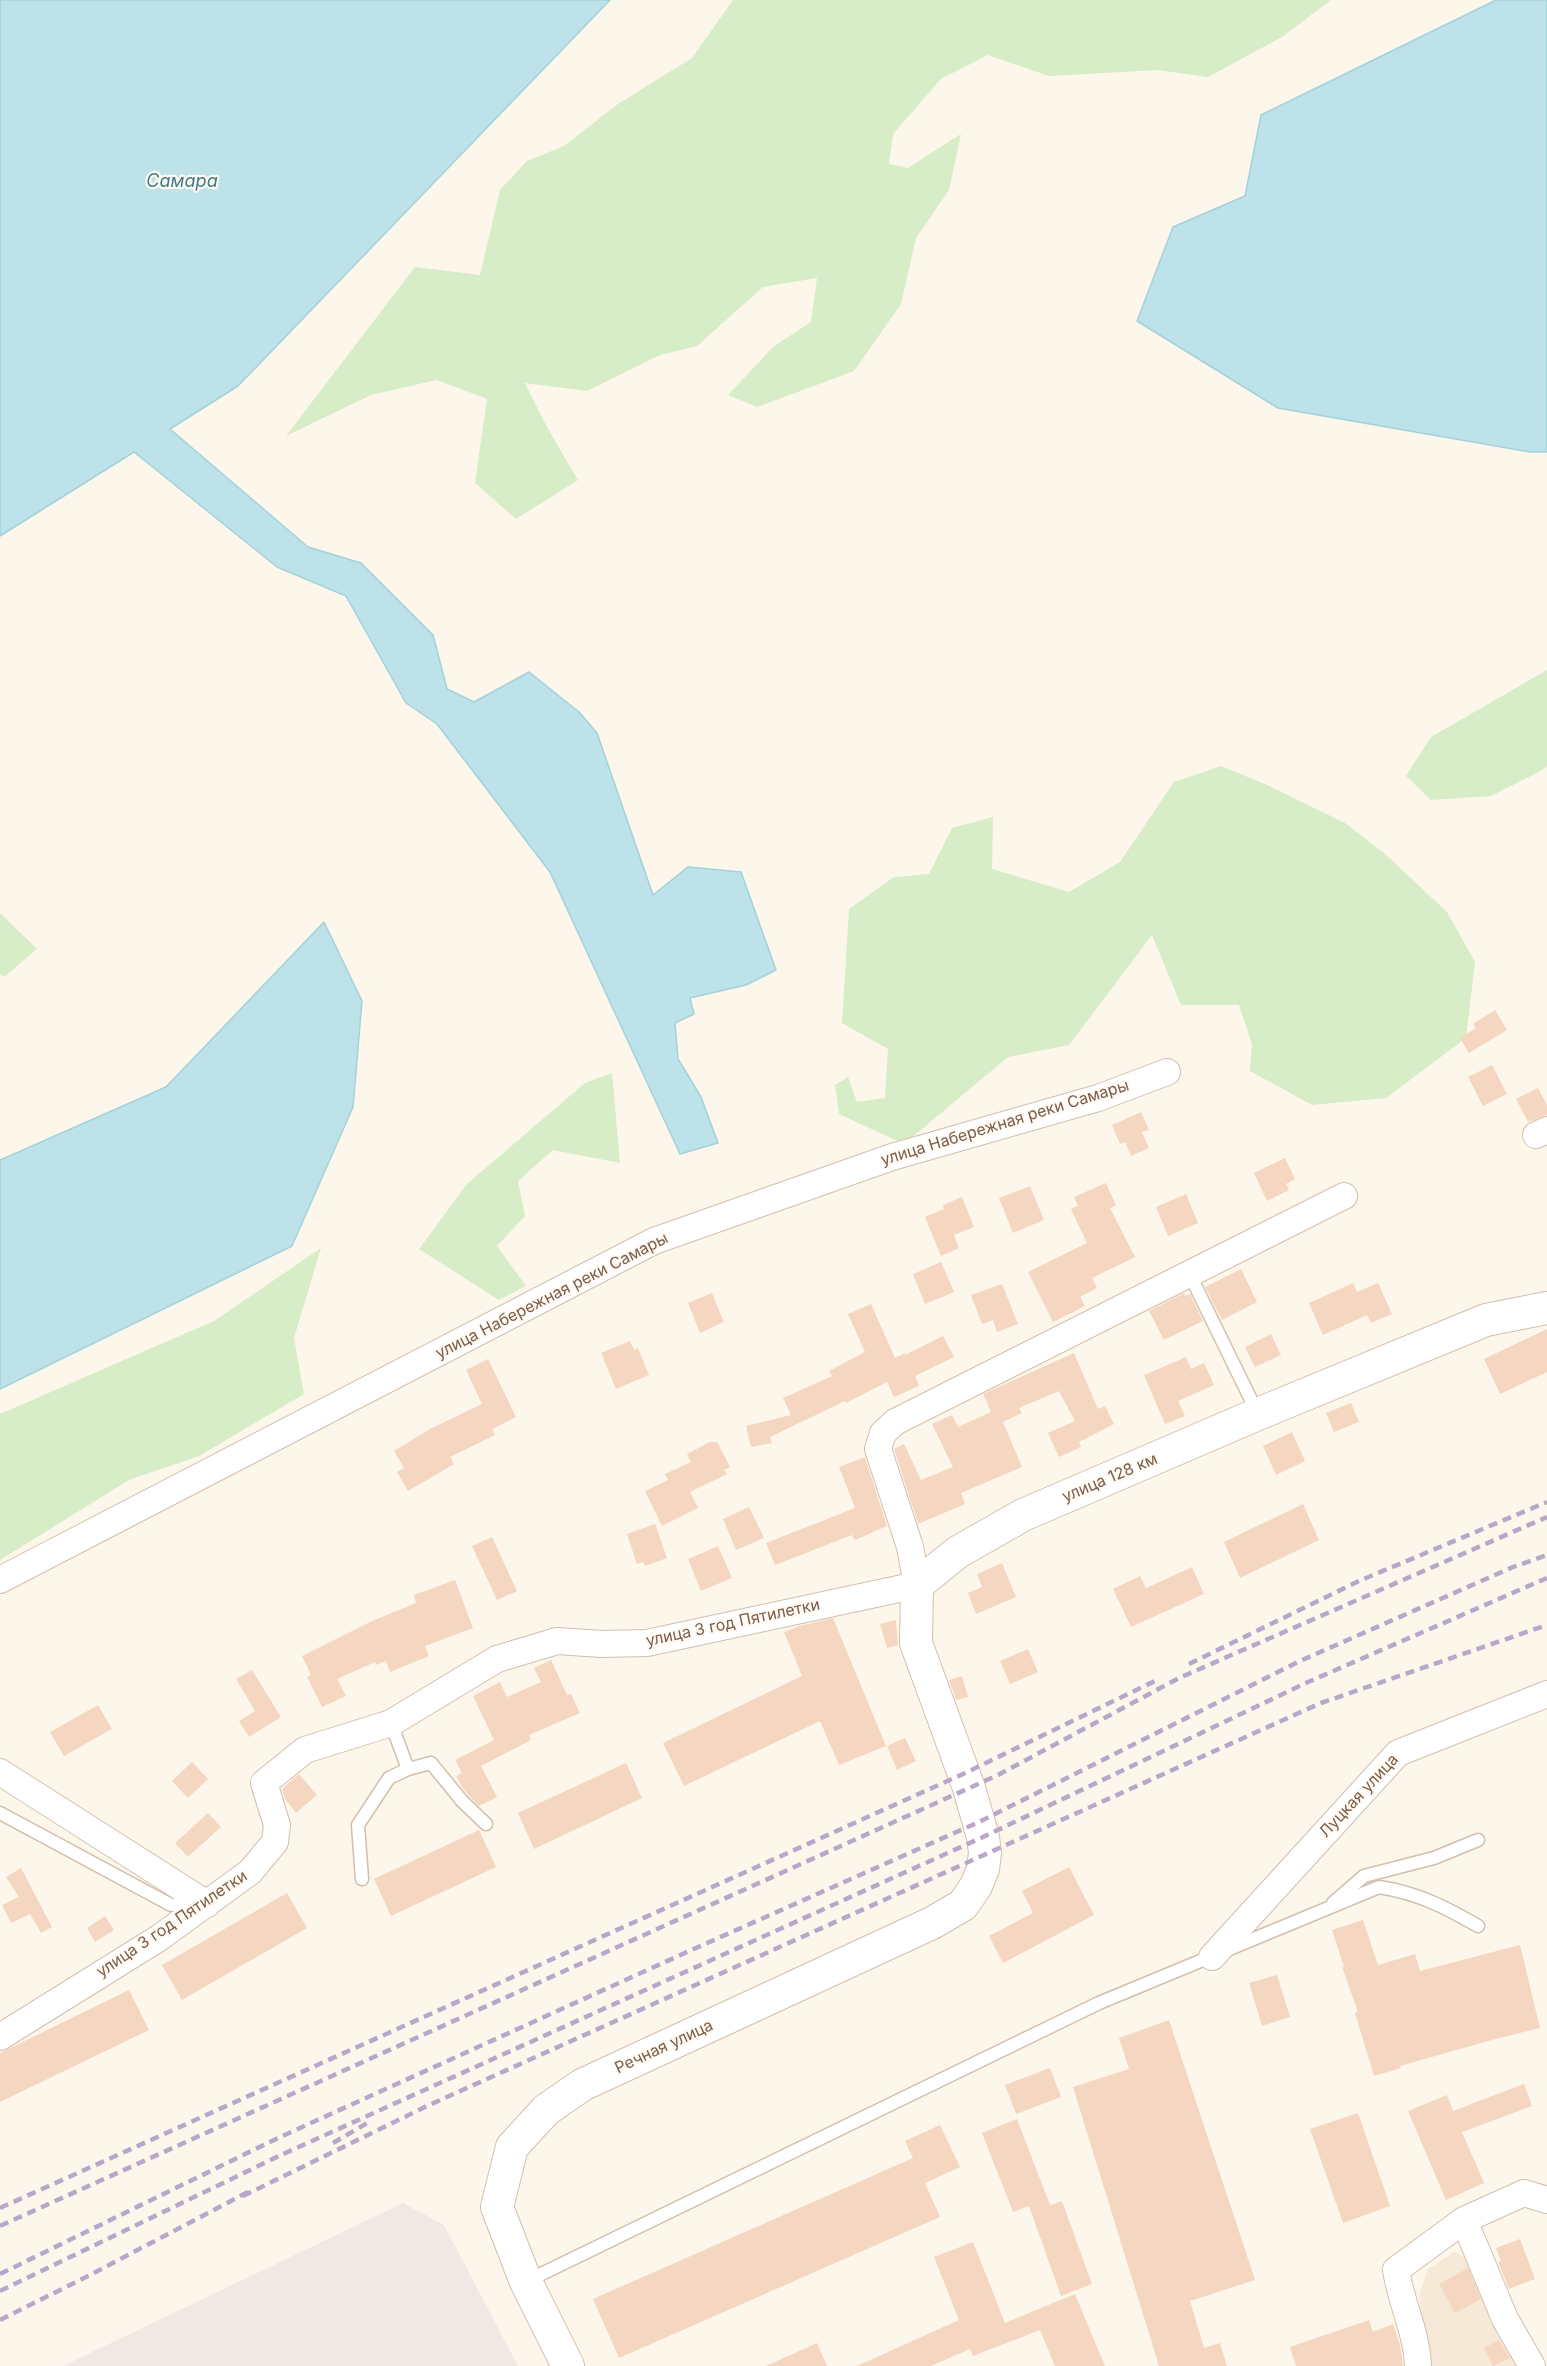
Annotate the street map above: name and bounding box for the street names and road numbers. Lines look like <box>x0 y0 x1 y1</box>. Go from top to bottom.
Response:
street label: улица Набережная реки Самары <box>879 1076 1131 1170</box>
street label: улица Набережная реки Самары <box>432 1229 672 1363</box>
street label: улица 128 км <box>1059 1449 1161 1507</box>
street label: улица 3 год Пятилетки <box>644 1595 822 1651</box>
street label: Луцкая улица <box>1315 1750 1403 1842</box>
street label: улица 3 год Пятилетки <box>93 1866 251 1982</box>
street label: Речная улица <box>612 2016 716 2078</box>

